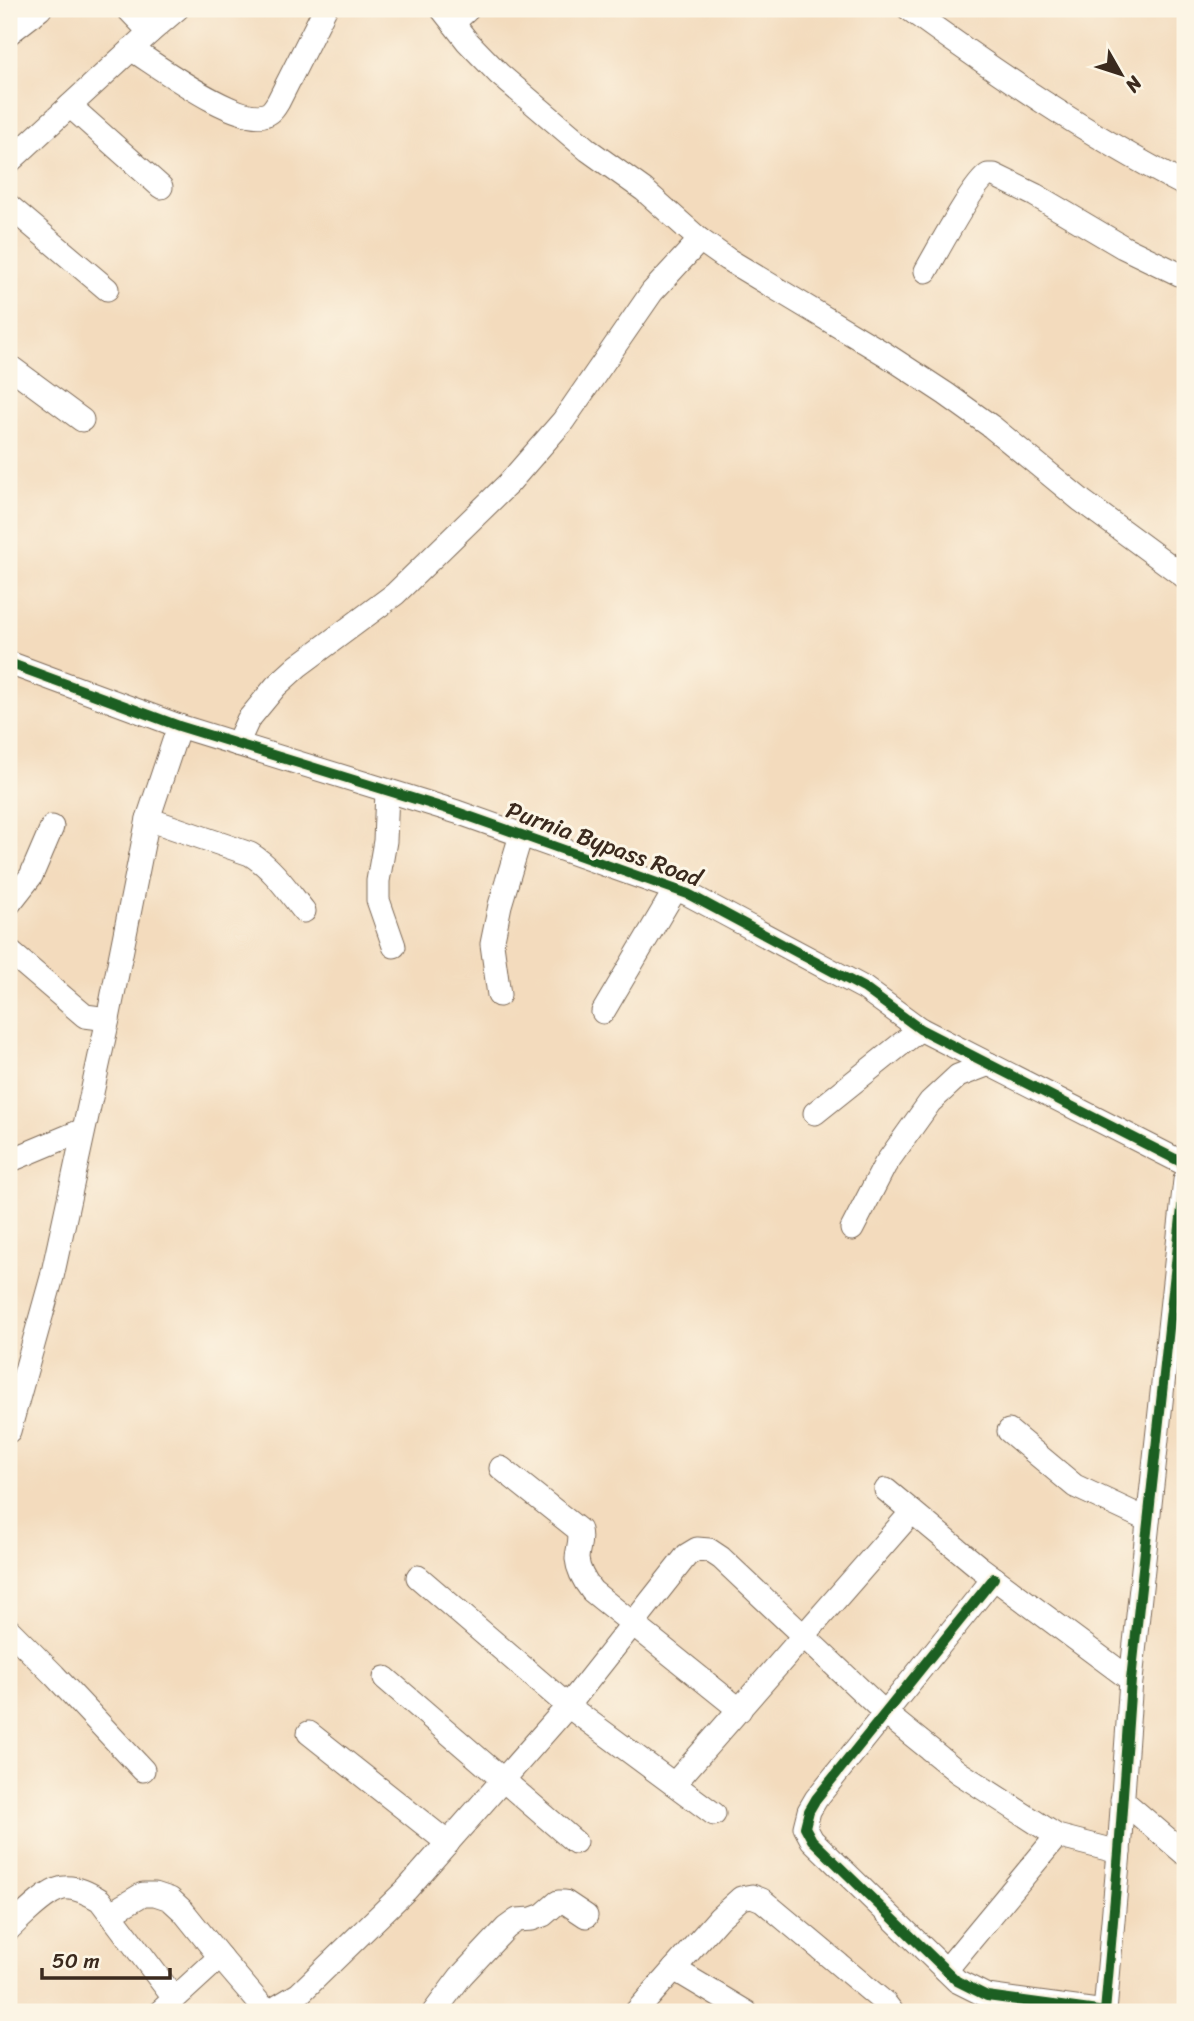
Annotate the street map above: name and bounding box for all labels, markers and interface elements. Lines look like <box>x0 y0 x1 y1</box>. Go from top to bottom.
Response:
north arrow <box>1086 38 1156 108</box>
text: N <box>1116 68 1151 101</box>
street label: Purnia Bypass Road <box>500 789 710 900</box>
scale bar <box>42 1937 170 1981</box>
text: 50 m <box>52 1942 100 1980</box>

